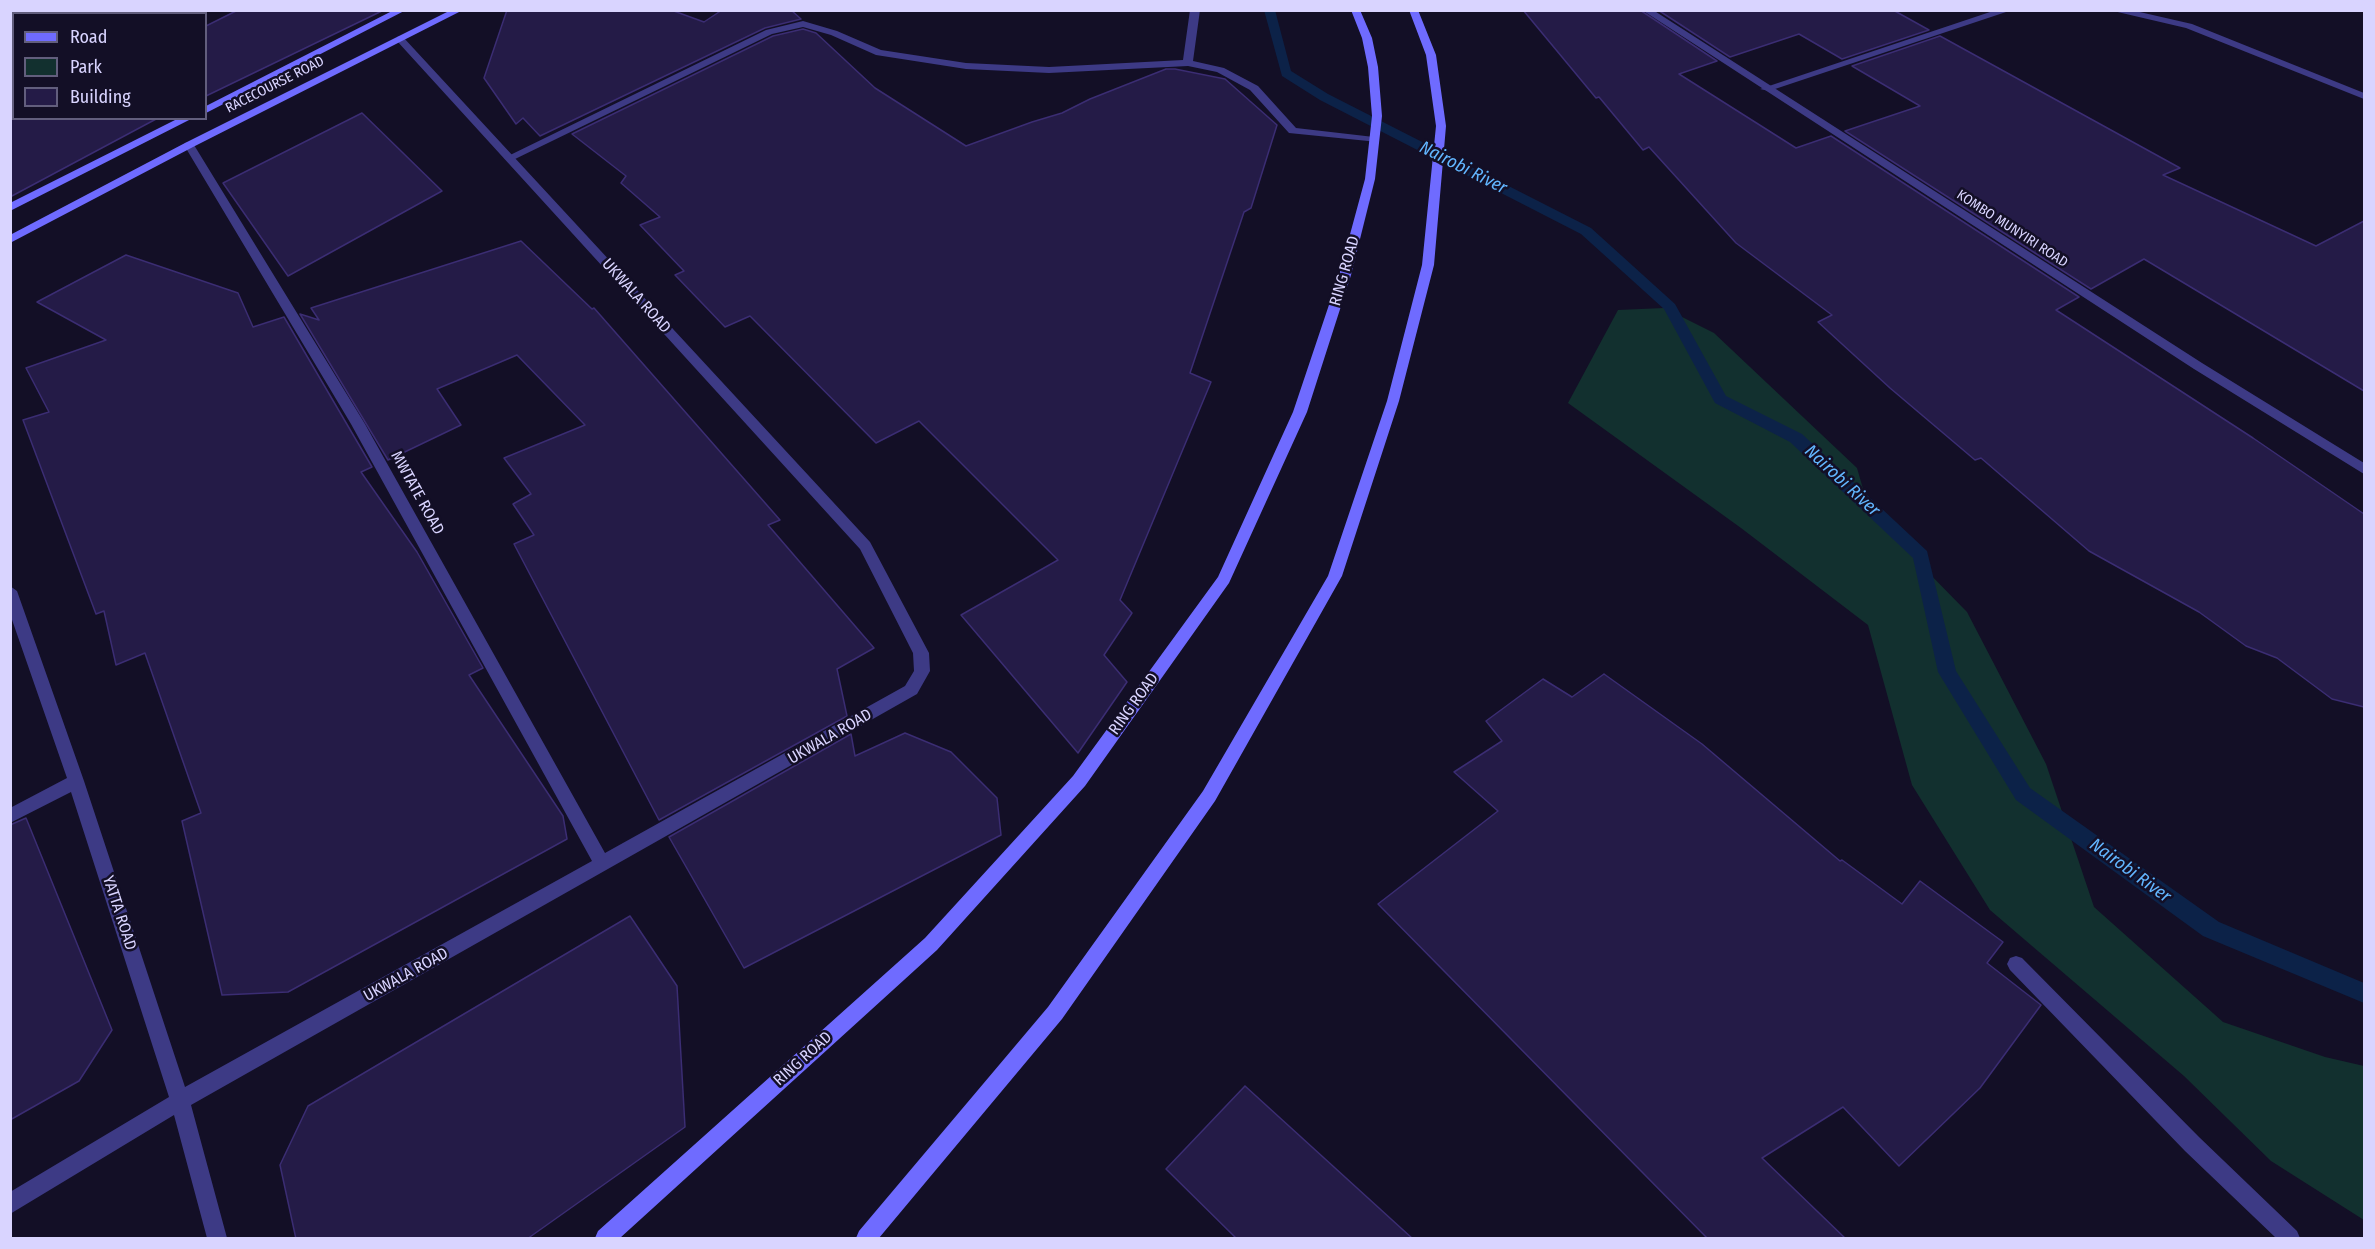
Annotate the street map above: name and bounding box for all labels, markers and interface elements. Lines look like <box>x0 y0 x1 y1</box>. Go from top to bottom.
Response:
legend <box>12 12 207 120</box>
text: Road <box>70 26 107 48</box>
street label: RACECOURSE ROAD <box>223 53 327 117</box>
text: Park <box>70 56 102 78</box>
text: Building <box>70 86 131 108</box>
water label: Nairobi River <box>1416 137 1510 199</box>
street label: KOMBO MUNYIRI ROAD <box>1953 187 2071 271</box>
street label: RING ROAD <box>1326 234 1364 308</box>
street label: UKWALA ROAD <box>598 255 674 337</box>
water label: Nairobi River <box>1800 441 1884 521</box>
street label: MWTATE ROAD <box>386 448 448 538</box>
street label: RING ROAD <box>1105 669 1163 739</box>
street label: UKWALA ROAD <box>785 705 875 769</box>
water label: Nairobi River <box>2085 834 2175 908</box>
street label: YATTA ROAD <box>98 873 140 953</box>
street label: UKWALA ROAD <box>360 944 452 1006</box>
street label: RING ROAD <box>770 1028 836 1090</box>

